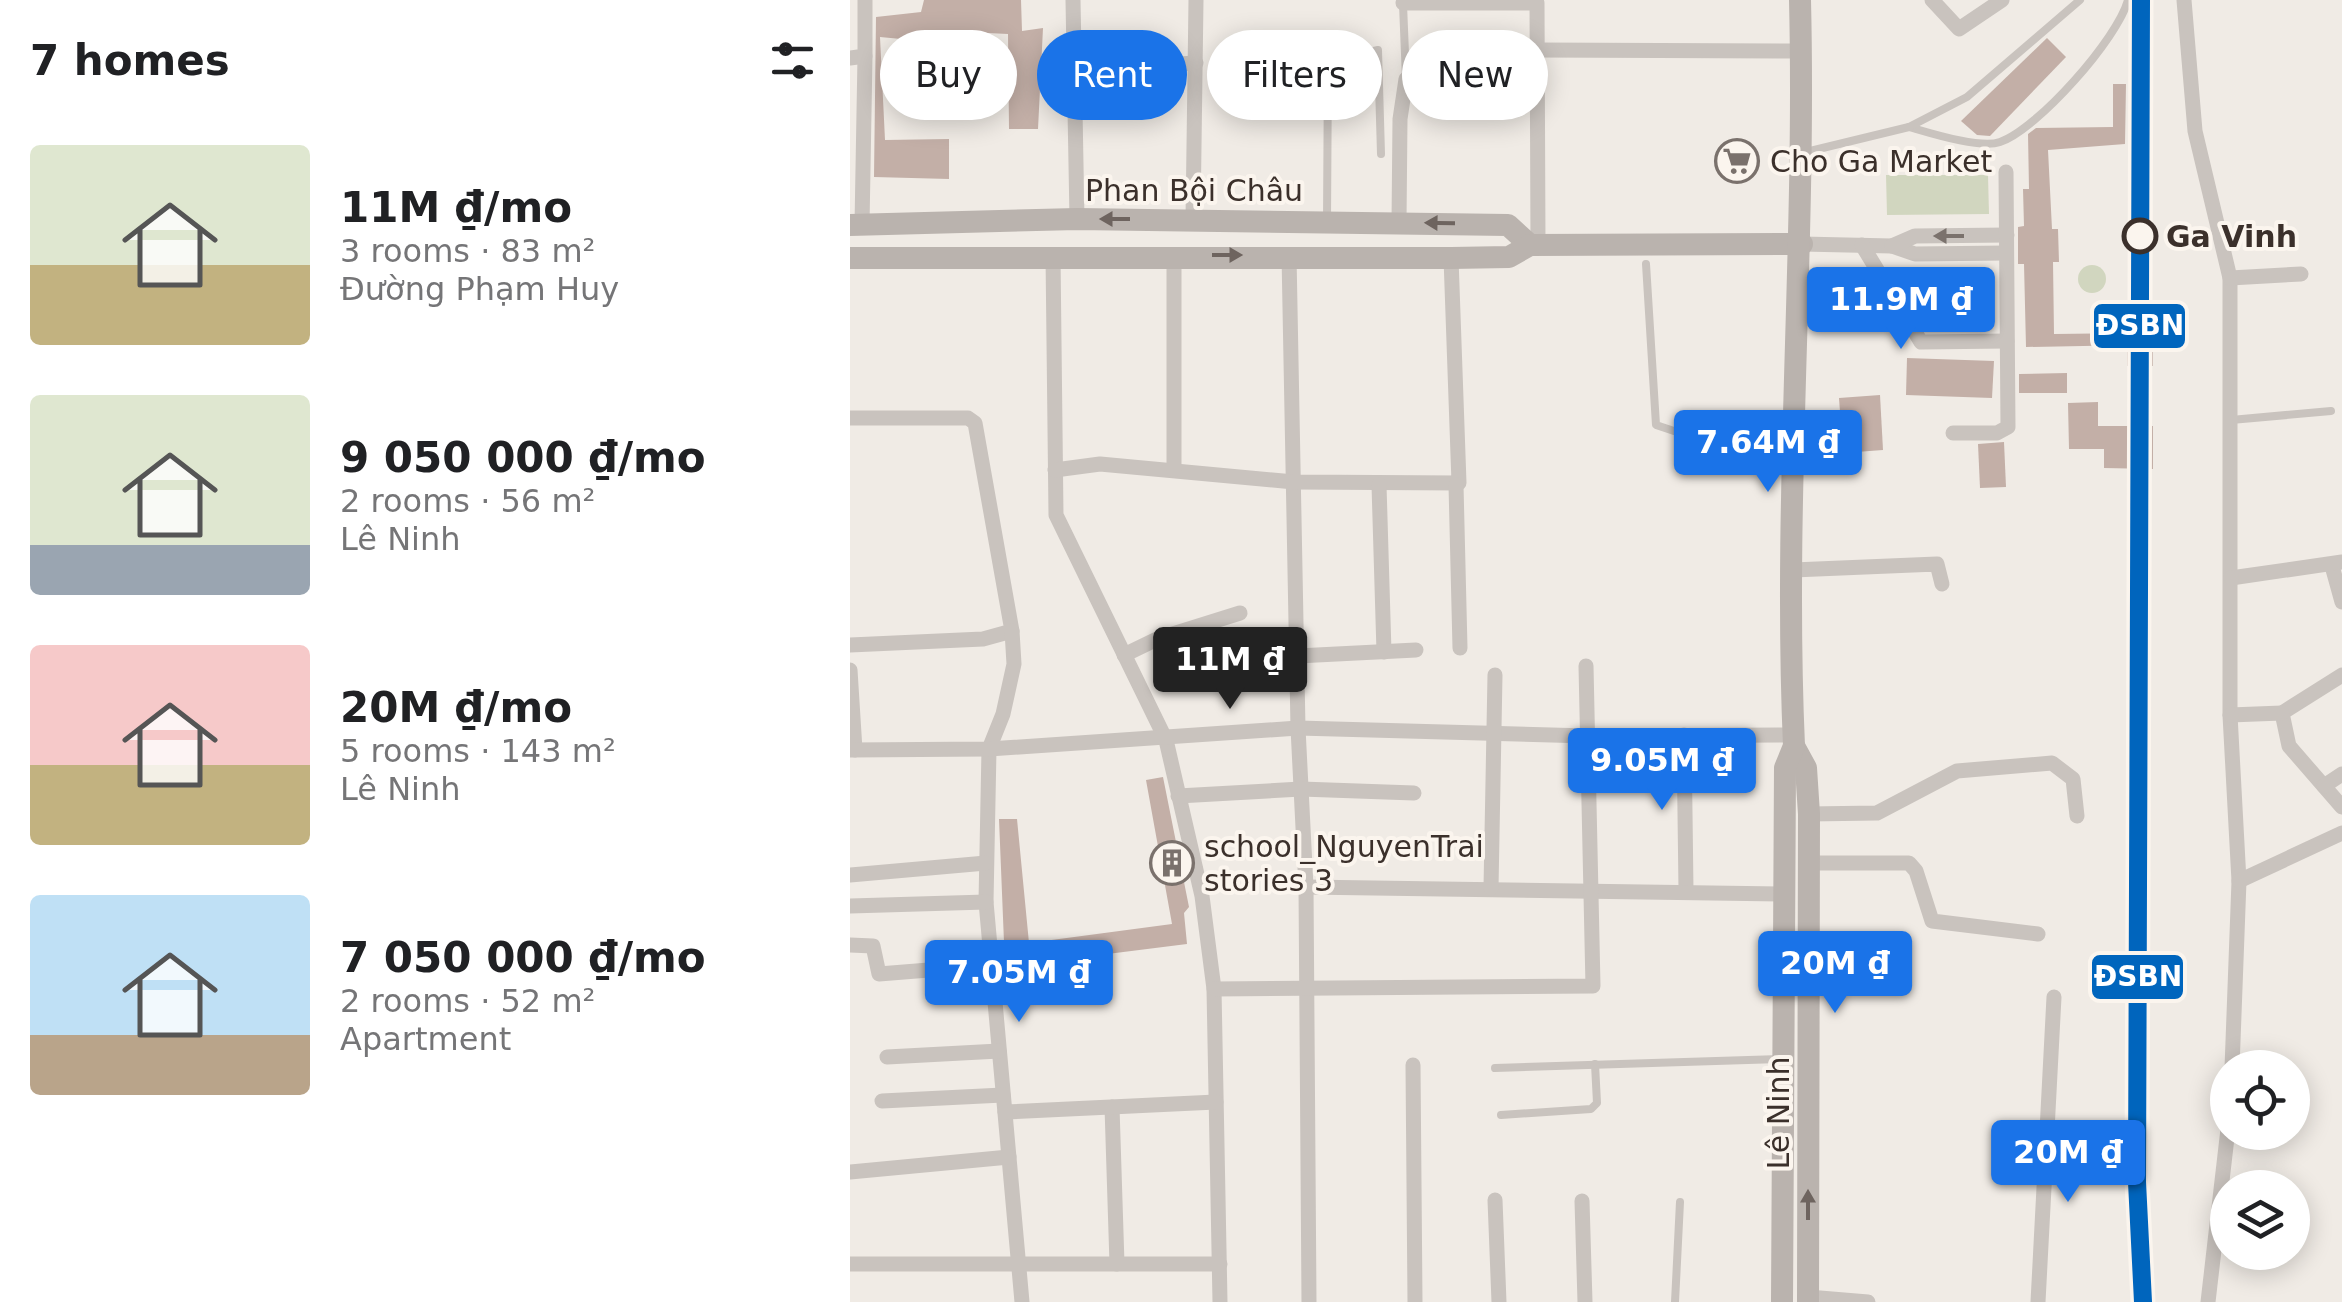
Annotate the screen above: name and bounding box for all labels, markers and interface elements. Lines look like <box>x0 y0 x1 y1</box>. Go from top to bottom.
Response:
chip: Buy <box>880 30 1017 120</box>
chip: Rent <box>1037 30 1187 120</box>
chip: Filters <box>1207 30 1382 120</box>
chip: New <box>1402 30 1548 120</box>
icon: filters <box>765 33 820 88</box>
text: 7 homes <box>30 36 230 85</box>
supermarket icon: Cho Ga Market <box>1714 138 1760 184</box>
place label: Cho Ga Market <box>1770 144 1992 179</box>
street label: Phan Bội Châu <box>1085 173 1303 208</box>
text: 11M ₫/mo <box>340 183 572 232</box>
icon: home <box>110 185 230 305</box>
one-way arrow <box>1098 211 1130 227</box>
one-way arrow <box>1423 215 1455 231</box>
marker: Ga Vinh <box>2123 219 2157 253</box>
place label: Ga Vinh <box>2166 219 2297 254</box>
one-way arrow <box>1932 228 1964 244</box>
text: 3 rooms · 83 m² <box>340 232 595 270</box>
one-way arrow <box>1212 247 1244 263</box>
pin: 11.9M ₫ <box>1809 267 1993 352</box>
text: Đường Phạm Huy <box>340 270 619 308</box>
text: 11.9M ₫ <box>1829 280 1973 318</box>
line badge: ĐSBN <box>2092 302 2187 350</box>
text: ĐSBN <box>2096 309 2184 342</box>
pin: 7.64M ₫ <box>1676 410 1860 495</box>
text: 7.64M ₫ <box>1696 423 1840 461</box>
text: 9 050 000 ₫/mo <box>340 433 706 482</box>
icon: home <box>110 435 230 555</box>
text: 2 rooms · 56 m² <box>340 482 595 520</box>
text: Lê Ninh <box>340 520 461 558</box>
pin: 11M ₫ <box>1160 627 1300 712</box>
text: 11M ₫ <box>1175 640 1285 678</box>
text: 20M ₫/mo <box>340 683 572 732</box>
icon: home <box>110 685 230 805</box>
pin: 9.05M ₫ <box>1570 728 1754 813</box>
text: 5 rooms · 143 m² <box>340 732 616 770</box>
text: 9.05M ₫ <box>1590 741 1734 779</box>
text: Lê Ninh <box>340 770 461 808</box>
place label: school_NguyenTrai stories 3 <box>1204 829 1484 898</box>
building icon: school_NguyenTrai stories 3 <box>1149 840 1195 886</box>
pin: 20M ₫ <box>1765 931 1905 1016</box>
text: 7 050 000 ₫/mo <box>340 933 706 982</box>
icon: home <box>110 935 230 1055</box>
pin: 7.05M ₫ <box>927 940 1111 1025</box>
text: 20M ₫ <box>1780 944 1890 982</box>
text: 7.05M ₫ <box>947 953 1091 991</box>
line badge: ĐSBN <box>2090 953 2185 1001</box>
text: ĐSBN <box>2094 960 2182 993</box>
text: 2 rooms · 52 m² <box>340 982 595 1020</box>
text: Apartment <box>340 1020 511 1058</box>
map controls <box>2210 1050 2310 1270</box>
button: locate <box>2210 1050 2310 1150</box>
street label: Lê Ninh <box>1761 1057 1796 1169</box>
pin: 20M ₫ <box>1998 1120 2138 1205</box>
text: 20M ₫ <box>2013 1133 2123 1171</box>
button: layers <box>2210 1170 2310 1270</box>
one-way arrow <box>1800 1188 1816 1220</box>

